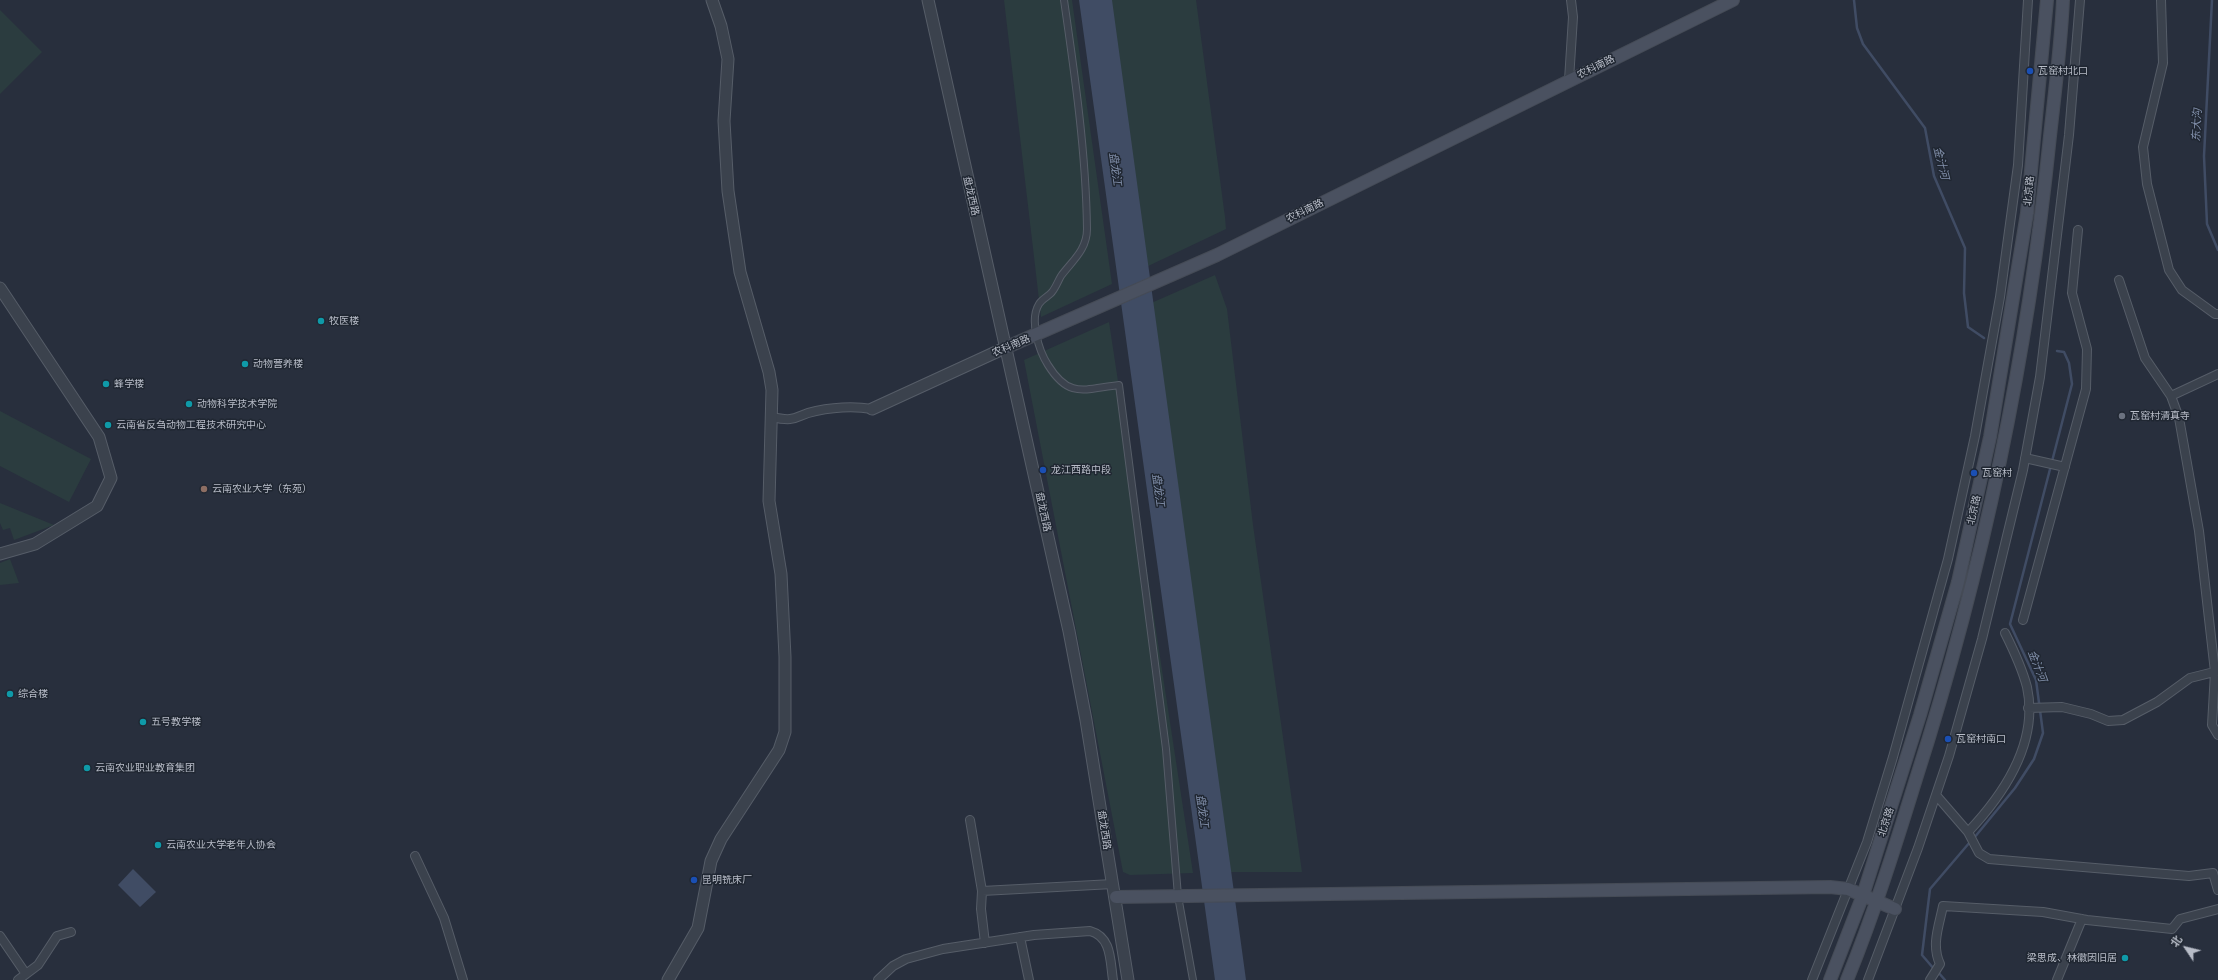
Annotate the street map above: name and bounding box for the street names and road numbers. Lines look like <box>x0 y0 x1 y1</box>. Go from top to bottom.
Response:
street label: 农科南路 <box>1575 53 1617 81</box>
street label: 盘龙西路 <box>961 175 981 217</box>
street label: 北京路 <box>2021 175 2037 207</box>
street label: 农科南路 <box>1284 197 1326 225</box>
street label: 农科南路 <box>990 333 1032 359</box>
street label: 盘龙西路 <box>1033 491 1053 533</box>
street label: 北京路 <box>1965 494 1983 526</box>
street label: 北京路 <box>1876 806 1896 838</box>
street label: 盘龙西路 <box>1095 809 1113 851</box>

